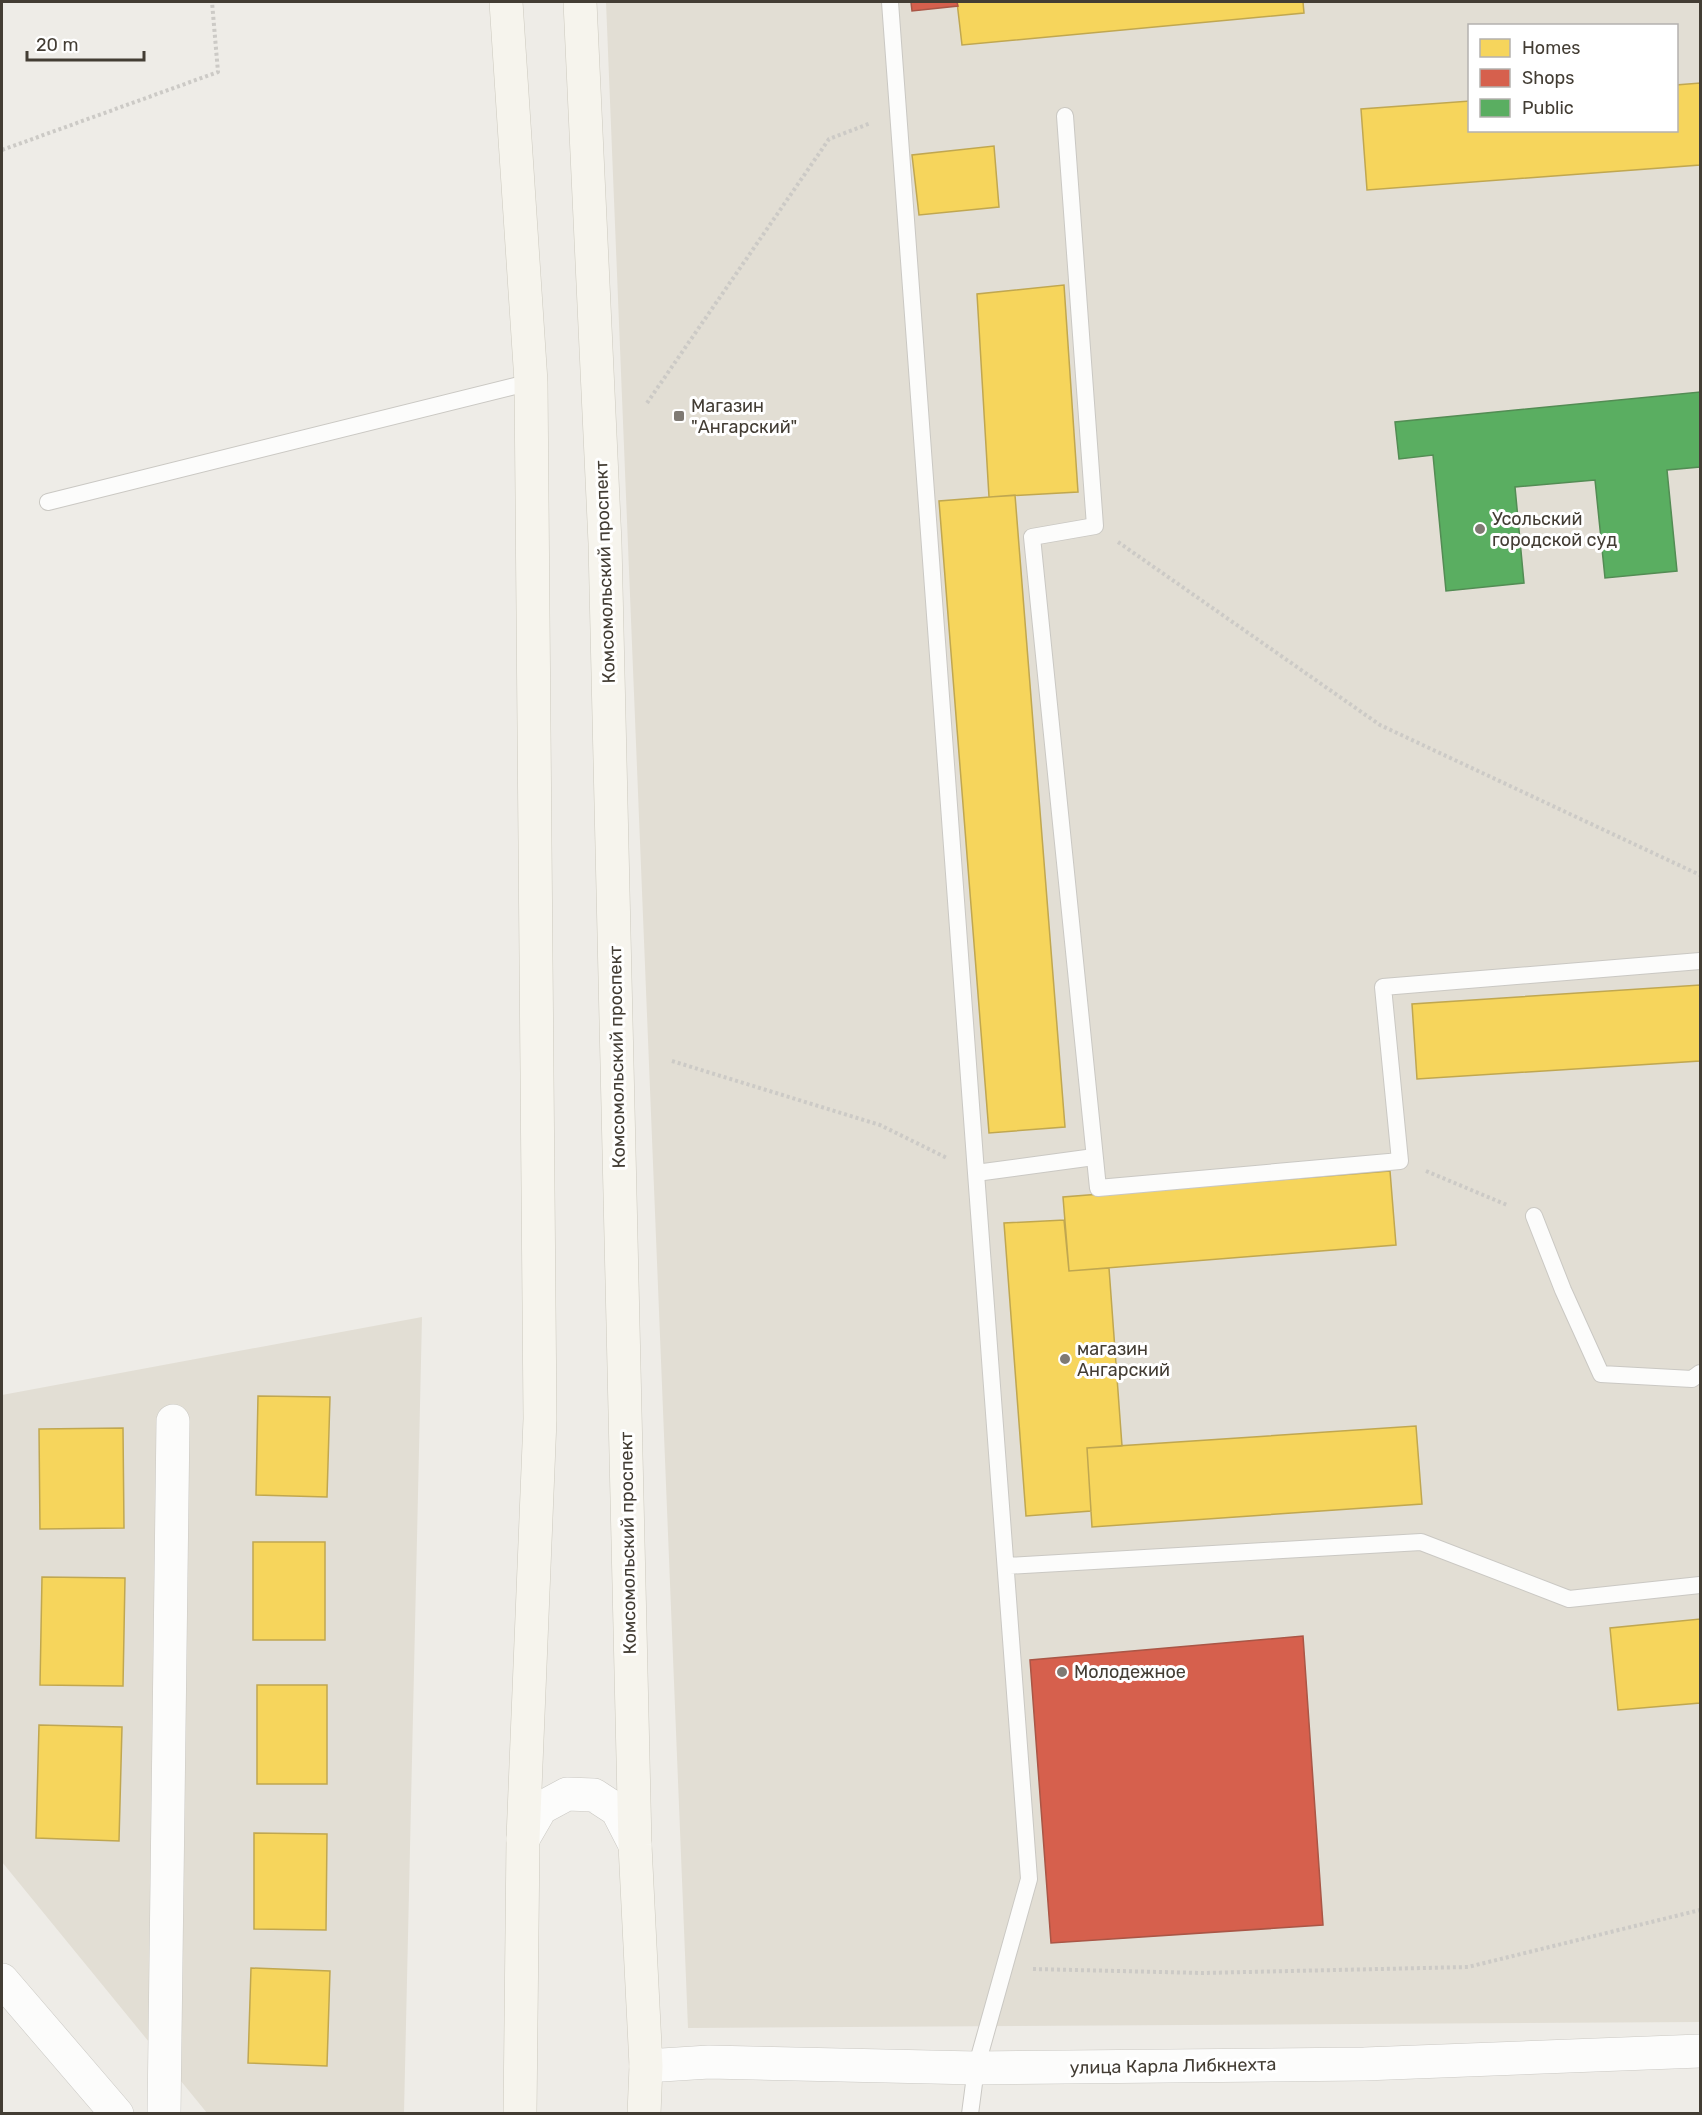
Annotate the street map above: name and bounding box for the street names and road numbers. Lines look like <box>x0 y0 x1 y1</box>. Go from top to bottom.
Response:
street label: Комсомольский проспект <box>590 460 620 684</box>
street label: Комсомольский проспект <box>604 945 630 1169</box>
street label: Комсомольский проспект <box>615 1431 641 1655</box>
street label: улица Карла Либкнехта <box>1069 2053 1277 2079</box>

